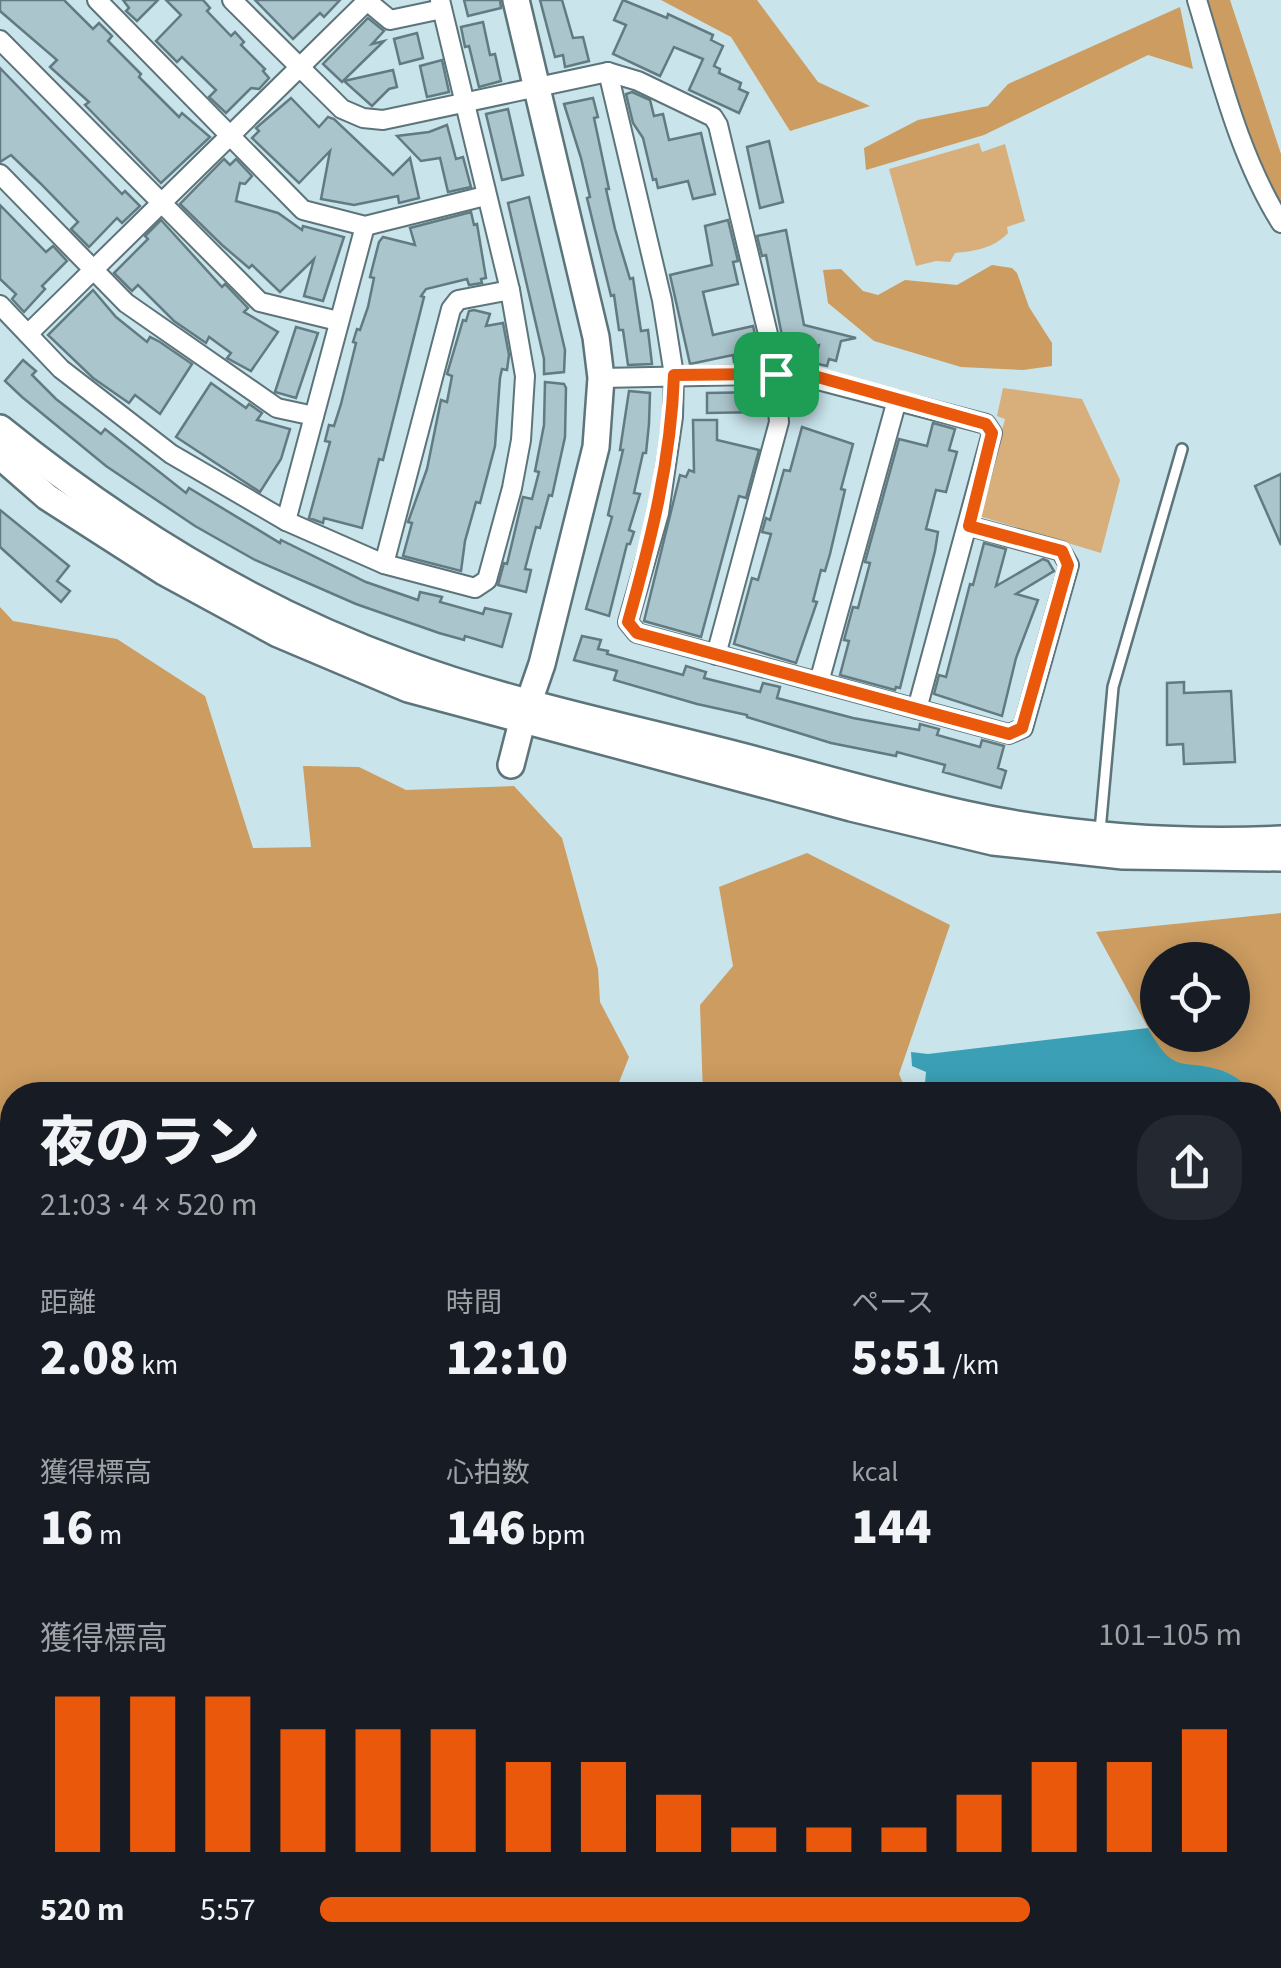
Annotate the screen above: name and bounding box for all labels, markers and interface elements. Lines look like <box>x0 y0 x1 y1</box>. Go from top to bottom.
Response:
pin <box>734 332 819 417</box>
icon: arrive <box>749 347 804 402</box>
map controls <box>1140 942 1250 1052</box>
button: locate <box>1140 942 1250 1052</box>
text: 夜のラン <box>40 1105 260 1183</box>
button: share <box>1137 1115 1242 1220</box>
text: 21:03 · 4 × 520 m <box>40 1182 258 1228</box>
text: 距離 <box>40 1283 96 1323</box>
text: 時間 <box>446 1283 502 1323</box>
text: ペース <box>851 1283 934 1323</box>
text: 2.08 <box>40 1323 136 1394</box>
text: 12:10 <box>446 1323 568 1394</box>
text: 5:51 <box>851 1323 947 1394</box>
text: km <box>136 1345 178 1385</box>
text: /km <box>947 1345 999 1385</box>
text: kcal <box>851 1452 898 1492</box>
text: 獲得標高 <box>40 1453 152 1493</box>
text: 心拍数 <box>446 1453 530 1493</box>
text: 144 <box>851 1492 931 1563</box>
text: 16 <box>40 1493 93 1564</box>
text: 146 <box>446 1493 526 1564</box>
text: m <box>93 1515 122 1555</box>
text: bpm <box>526 1515 586 1555</box>
text: 101–105 m <box>1098 1612 1242 1658</box>
text: 獲得標高 <box>40 1616 168 1662</box>
text: 520 m <box>40 1887 125 1933</box>
text: 5:57 <box>200 1887 256 1933</box>

